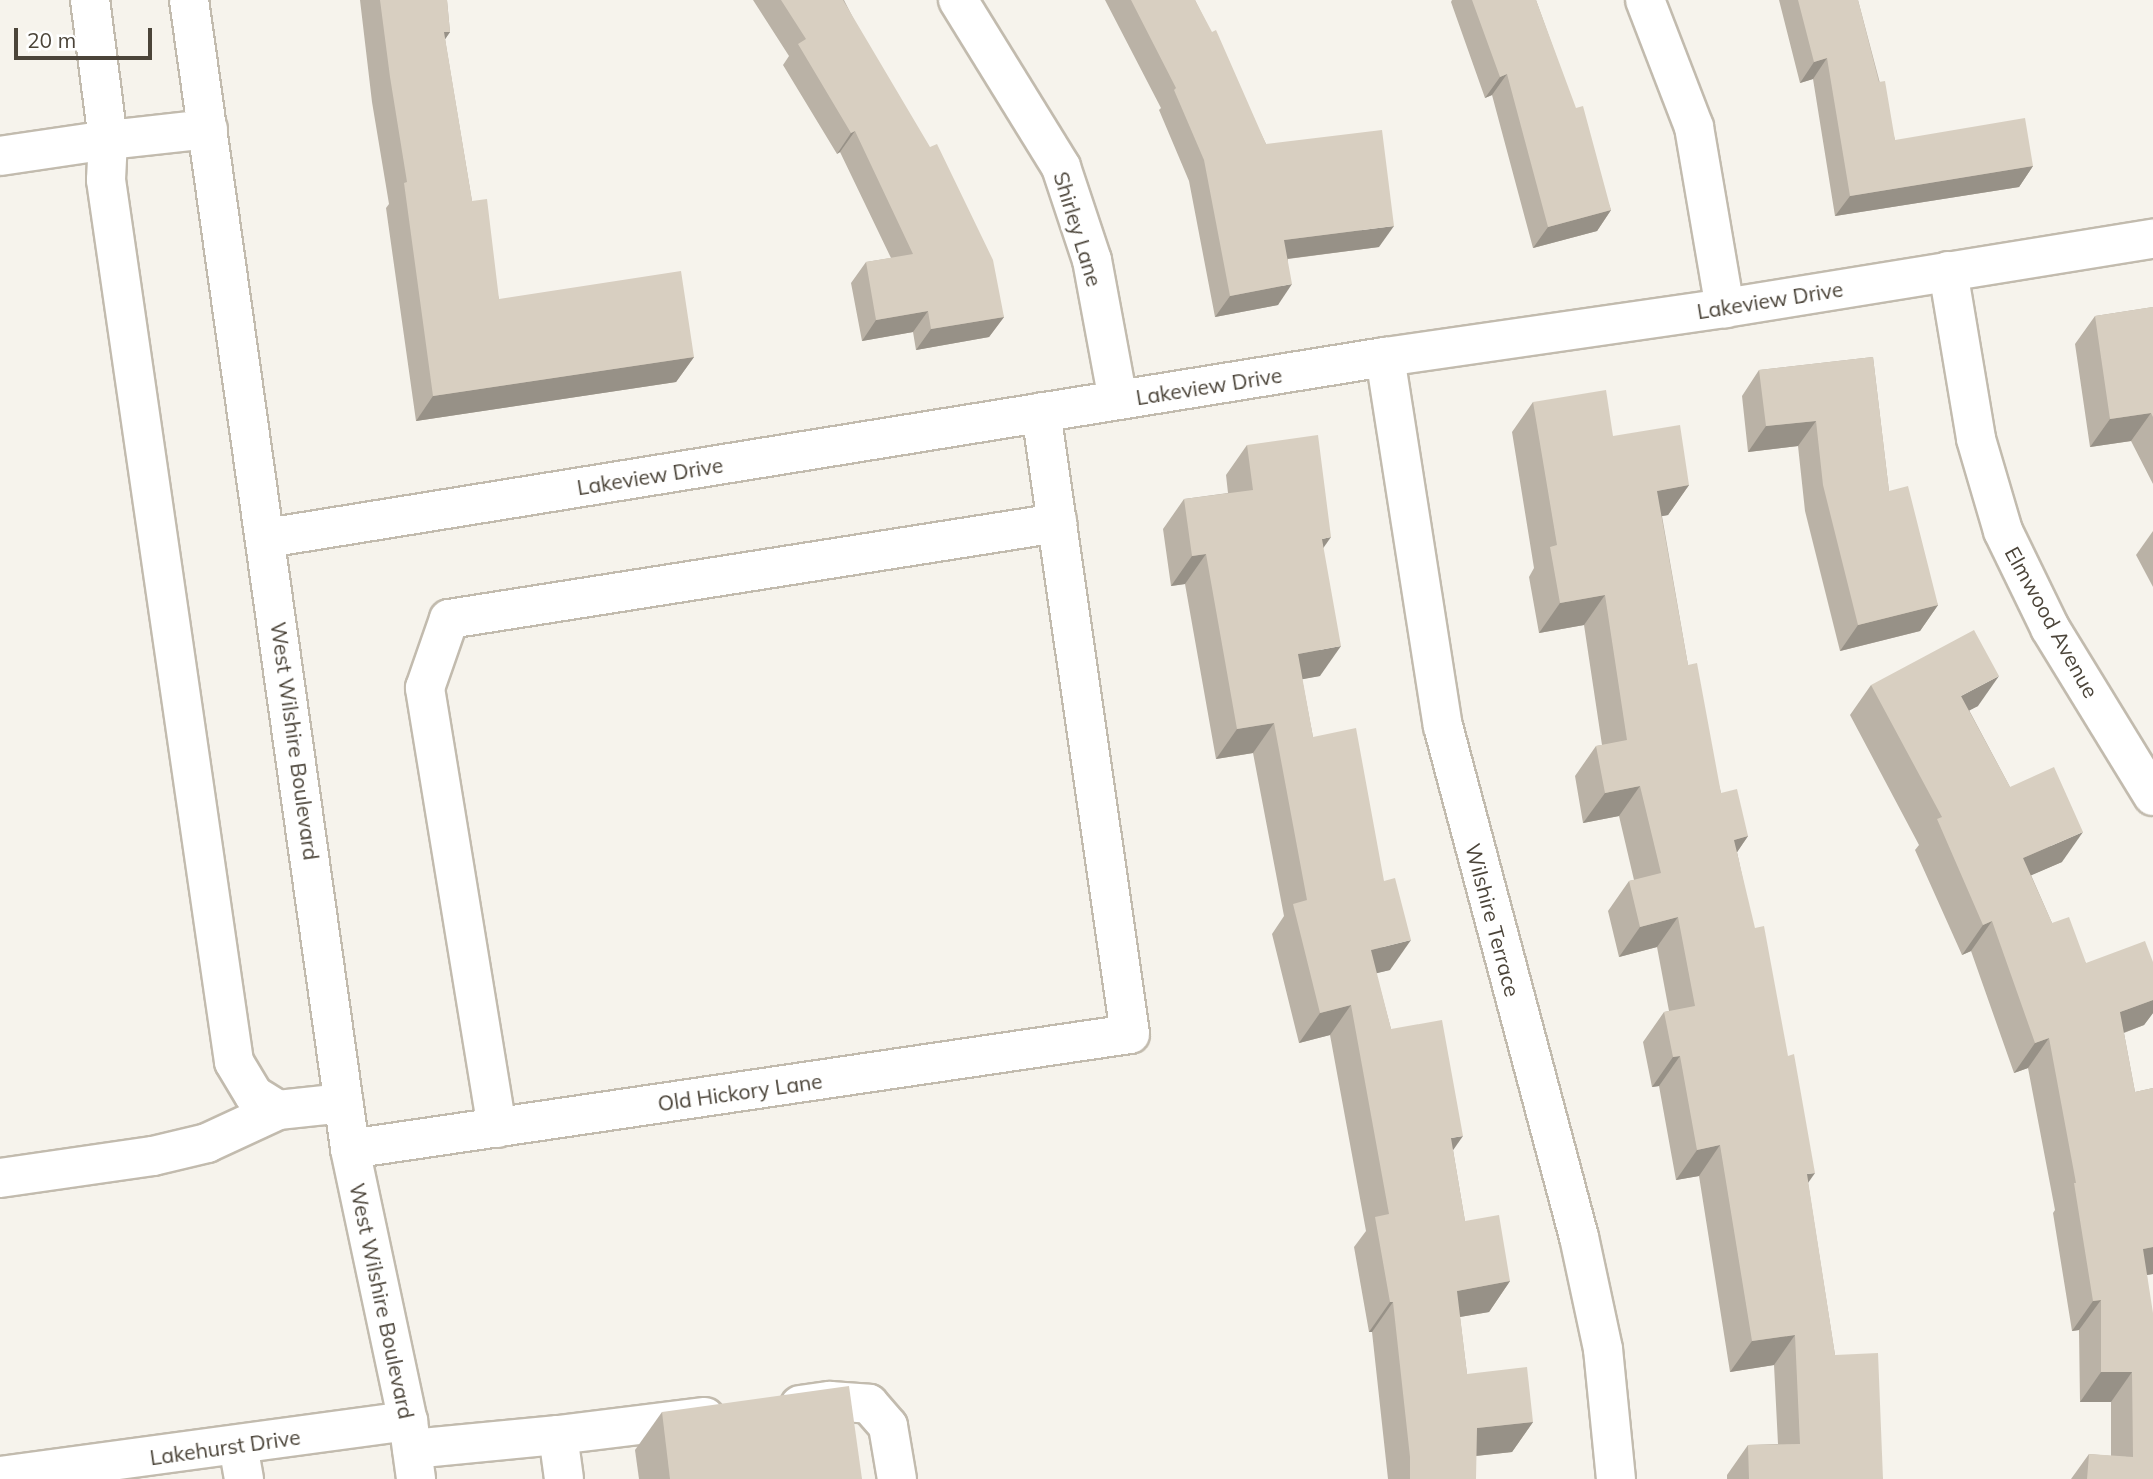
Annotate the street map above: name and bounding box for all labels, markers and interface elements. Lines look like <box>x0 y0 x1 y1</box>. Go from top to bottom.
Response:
scale bar <box>18 14 156 58</box>
text: 20 m <box>27 27 76 53</box>
street label: Shirley Lane <box>1049 169 1107 289</box>
street label: Lakeview Drive <box>1695 276 1845 324</box>
street label: Lakeview Drive <box>1134 362 1284 410</box>
street label: Lakeview Drive <box>575 452 725 500</box>
street label: Elmwood Avenue <box>2000 542 2104 702</box>
street label: West Wilshire Boulevard <box>266 620 324 862</box>
street label: Wilshire Terrace <box>1460 841 1526 999</box>
street label: Old Hickory Lane <box>656 1068 824 1116</box>
street label: West Wilshire Boulevard <box>345 1181 419 1421</box>
street label: Lakehurst Drive <box>148 1424 302 1470</box>

